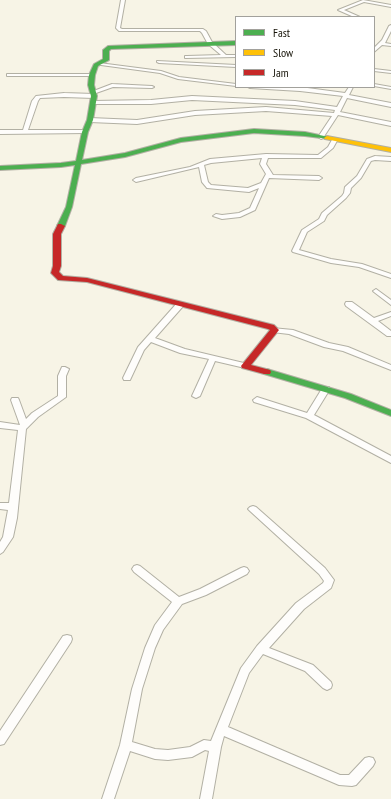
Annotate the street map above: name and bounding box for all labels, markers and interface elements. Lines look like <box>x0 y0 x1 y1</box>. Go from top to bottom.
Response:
legend <box>235 16 375 88</box>
text: Fast <box>273 25 290 40</box>
text: Slow <box>273 45 293 60</box>
text: Jam <box>273 65 289 80</box>

